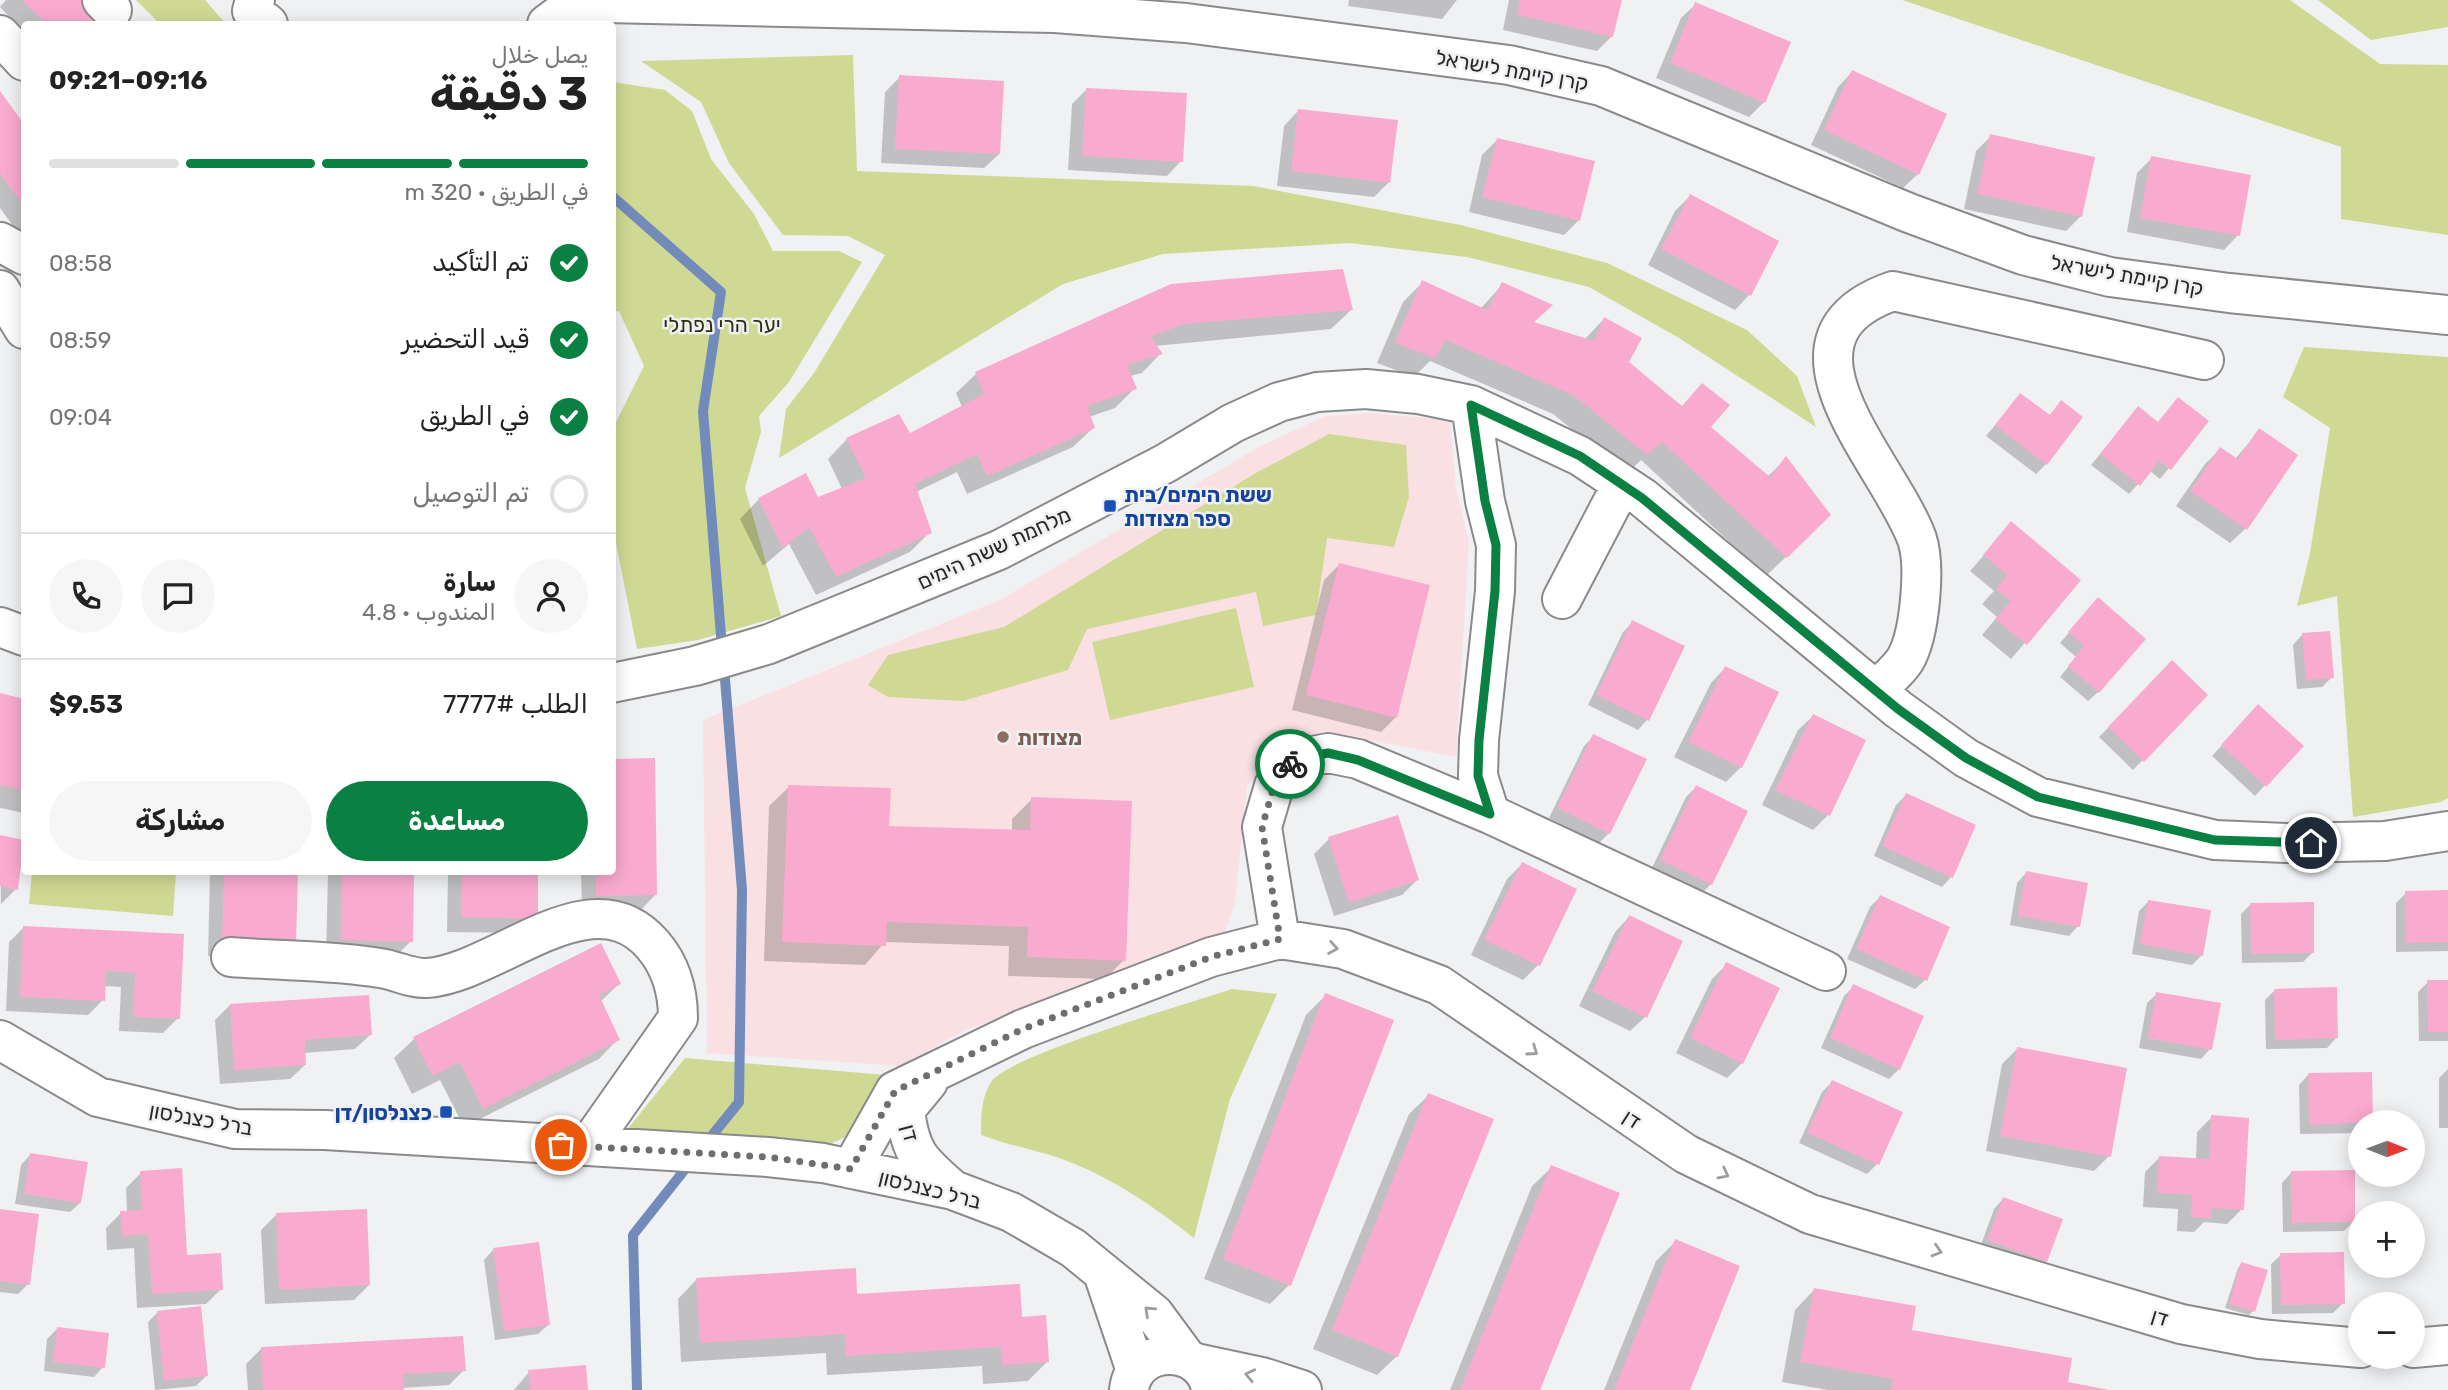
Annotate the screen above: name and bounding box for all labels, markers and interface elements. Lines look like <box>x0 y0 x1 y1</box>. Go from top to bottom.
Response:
text: يصل خلال <box>492 41 588 69</box>
street label: קרן קיימת לישראל <box>1433 44 1591 96</box>
text: 09:16–09:21 <box>49 65 207 96</box>
text: 3 دقيقة <box>430 67 588 122</box>
text: في الطريق · 320 m <box>404 178 588 206</box>
icon: check <box>550 244 588 282</box>
text: تم التأكيد <box>432 247 529 278</box>
text: 08:58 <box>49 249 112 277</box>
street label: קרן קיימת לישראל <box>2048 249 2206 301</box>
park label: יער הרי נפתלי <box>663 312 781 337</box>
icon: check <box>550 321 588 359</box>
text: قيد التحضير <box>402 324 529 355</box>
text: 08:59 <box>49 326 111 354</box>
icon: check <box>550 398 588 436</box>
text: في الطريق <box>420 401 529 432</box>
text: 09:04 <box>49 403 112 431</box>
text: تم التوصيل <box>412 478 529 509</box>
place label: ששת הימים/בית ספר מצודות <box>1124 482 1272 531</box>
marker: ששת הימים/בית ספר מצודות <box>1102 498 1118 514</box>
street label: מלחמת ששת הימים <box>913 501 1075 595</box>
button: phone <box>49 559 123 633</box>
button: chat <box>141 559 215 633</box>
button: person <box>514 559 588 633</box>
text: سارة <box>443 567 496 598</box>
text: المندوب · 4.8 <box>362 598 496 626</box>
text: $9.53 <box>49 689 123 720</box>
text: الطلب #7777 <box>443 689 588 720</box>
place label: מצודות <box>1017 725 1082 750</box>
marker: מצודות <box>995 729 1011 745</box>
courier <box>1255 729 1325 799</box>
icon: bike <box>1271 745 1309 783</box>
button: مشاركة <box>49 781 312 861</box>
button: مساعدة <box>326 781 588 861</box>
pin <box>2281 813 2341 873</box>
icon: home <box>2292 824 2330 862</box>
one-way arrow <box>1327 940 1339 955</box>
one-way arrow <box>1525 1043 1538 1055</box>
street label: ברל כצנלסון <box>147 1098 255 1140</box>
place label: כצנלסון/דן <box>335 1100 432 1125</box>
marker: כצנלסון/דן <box>438 1104 454 1120</box>
street label: דן <box>1618 1104 1646 1134</box>
north arrow <box>2348 1110 2426 1186</box>
map controls <box>2348 1110 2425 1369</box>
pin <box>531 1115 591 1175</box>
street label: דן <box>896 1122 924 1144</box>
icon: bag <box>542 1126 580 1164</box>
street label: ברל כצנלסון <box>876 1164 984 1214</box>
one-way arrow <box>1717 1165 1729 1179</box>
button: + <box>2348 1201 2425 1278</box>
one-way arrow <box>1931 1243 1943 1258</box>
button: − <box>2348 1292 2425 1369</box>
street label: דן <box>2148 1303 2172 1331</box>
one-way arrow <box>1144 1307 1157 1320</box>
one-way arrow <box>1244 1368 1256 1383</box>

